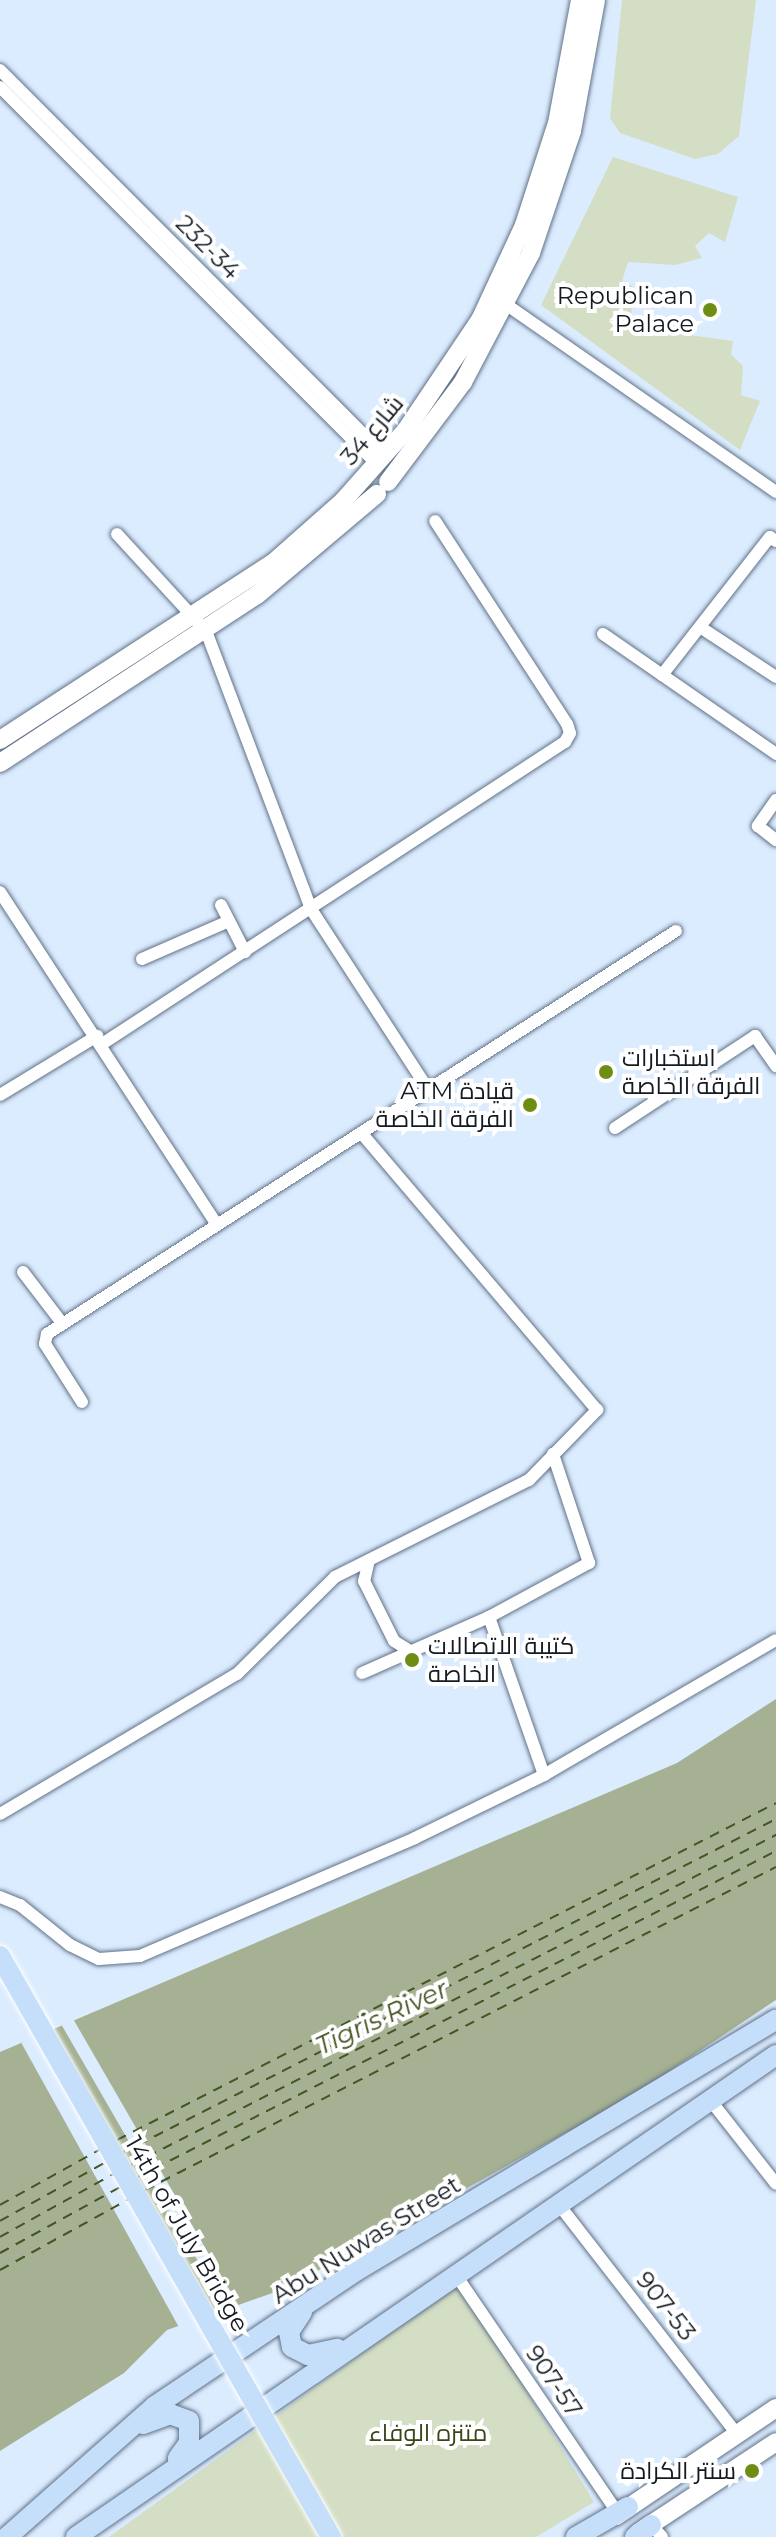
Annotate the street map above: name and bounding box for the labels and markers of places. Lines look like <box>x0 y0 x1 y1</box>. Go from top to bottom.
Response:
place label: Republican Palace <box>557 282 694 338</box>
marker: Republican Palace <box>701 301 719 319</box>
place label: استخبارات الفرقة الخاصة <box>622 1044 760 1100</box>
marker: استخبارات الفرقة الخاصة <box>597 1063 615 1081</box>
place label: ATM قيادة الفرقة الخاصة <box>376 1077 514 1133</box>
marker: ATM قيادة الفرقة الخاصة <box>521 1096 539 1114</box>
place label: كتيبة الاتصالات الخاصة <box>428 1632 575 1688</box>
marker: كتيبة الاتصالات الخاصة <box>403 1651 421 1669</box>
place label: سنتر الكرادة <box>620 2457 736 2485</box>
marker: سنتر الكرادة <box>743 2462 761 2480</box>

